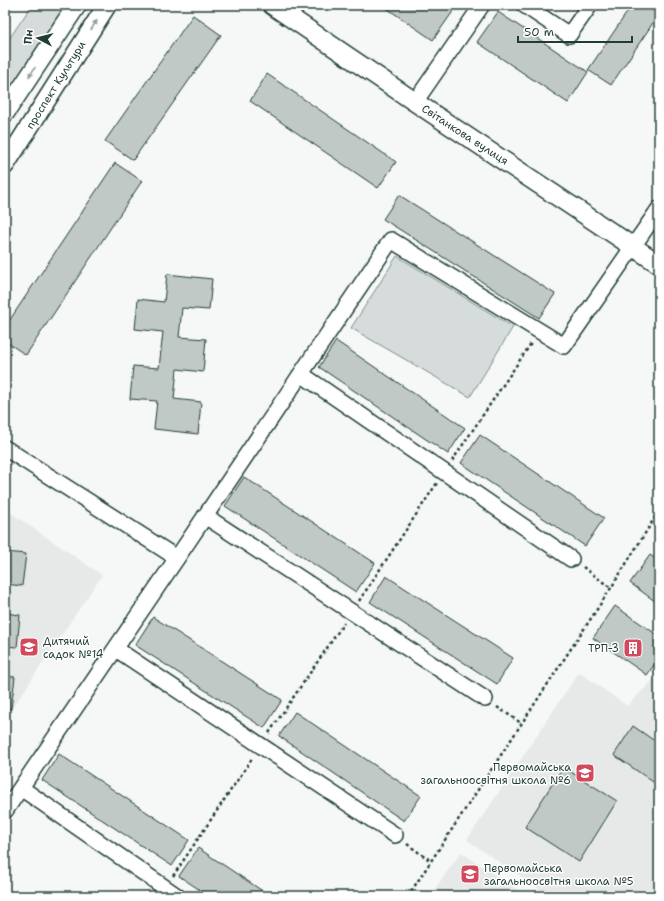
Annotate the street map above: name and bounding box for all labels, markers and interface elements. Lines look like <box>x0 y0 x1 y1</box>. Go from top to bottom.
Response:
north arrow <box>18 18 58 58</box>
scale bar <box>518 18 632 44</box>
one-way arrow <box>90 19 97 31</box>
text: 50 m <box>524 24 554 40</box>
text: Пн <box>20 29 37 45</box>
street label: проспект Культури <box>23 38 89 132</box>
one-way arrow <box>28 67 36 78</box>
street label: Світанкова вулиця <box>419 101 511 169</box>
place label: Дитячий садок №14 <box>43 634 104 662</box>
school or university icon: Дитячий садок №14 <box>18 636 40 658</box>
building icon: ТРП-3 <box>622 637 644 659</box>
place label: ТРП-3 <box>588 641 619 656</box>
place label: Первомайська загальноосвітня школа №6 <box>421 760 571 788</box>
school or university icon: Первомайська загальноосвітня школа №6 <box>574 762 596 784</box>
place label: Первомайська загальноосвітня школа №5 <box>484 861 634 889</box>
school or university icon: Первомайська загальноосвітня школа №5 <box>459 863 481 885</box>

